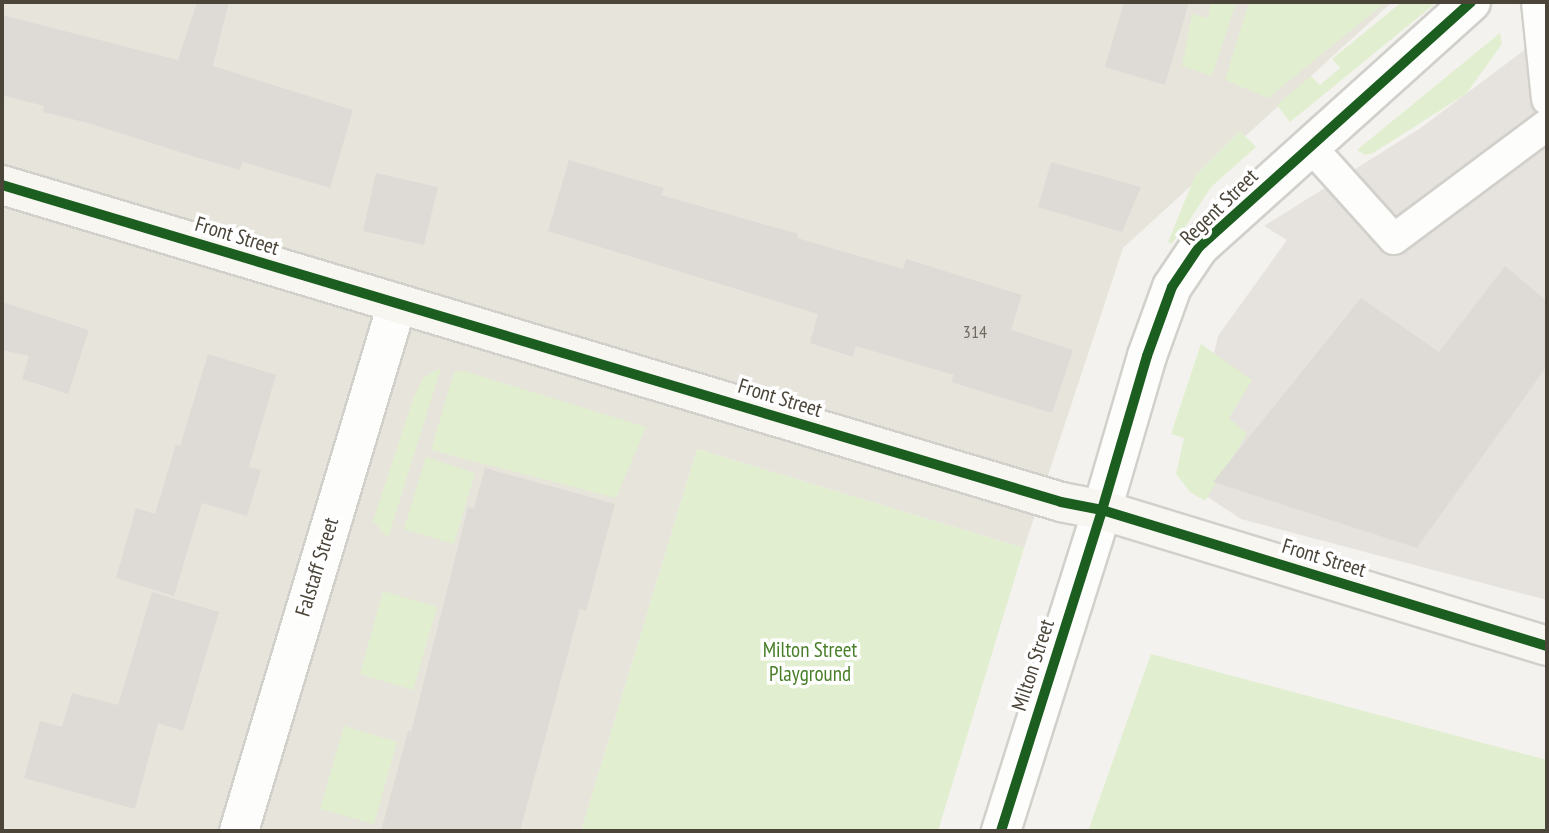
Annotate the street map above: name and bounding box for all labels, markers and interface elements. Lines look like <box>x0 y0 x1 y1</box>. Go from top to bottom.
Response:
street label: Regent Street <box>1175 164 1263 250</box>
street label: Front Street <box>192 211 282 261</box>
house number: 314 <box>963 321 987 343</box>
street label: Front Street <box>735 373 825 423</box>
street label: Falstaff Street <box>290 515 344 619</box>
street label: Front Street <box>1279 533 1369 583</box>
street label: Milton Street <box>1006 616 1060 714</box>
park label: Milton Street Playground <box>763 637 857 687</box>

